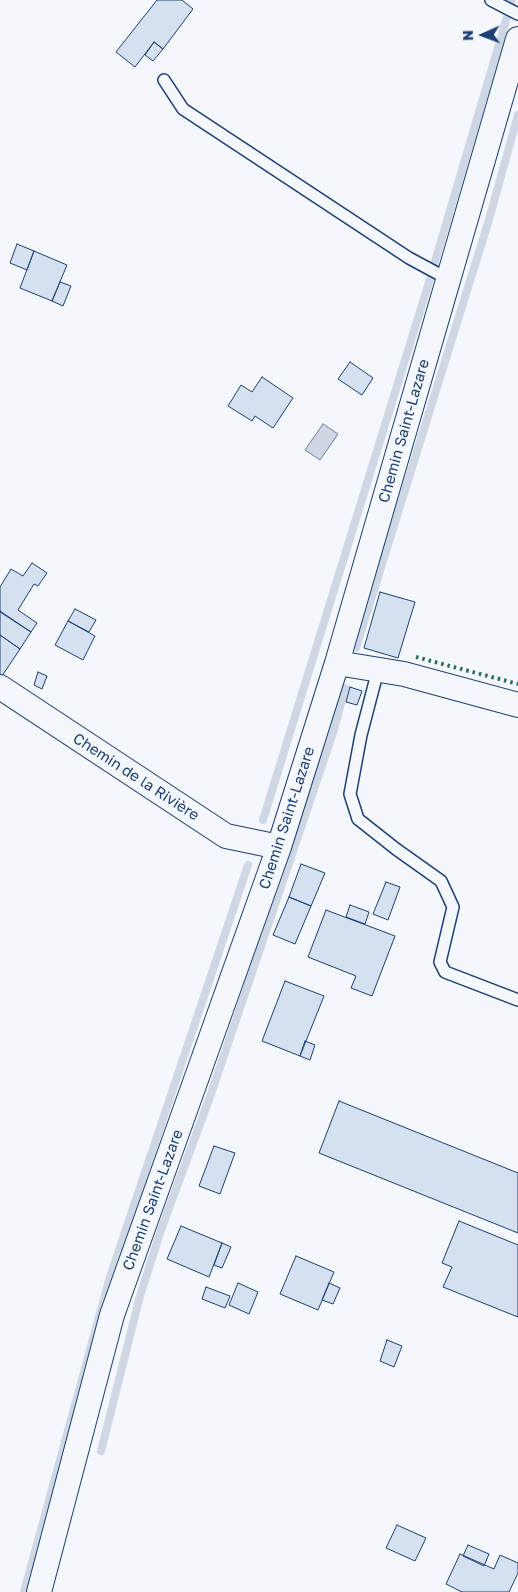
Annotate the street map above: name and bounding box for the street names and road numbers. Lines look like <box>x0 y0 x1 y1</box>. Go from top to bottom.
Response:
street label: Chemin Saint-Lazare <box>375 357 433 505</box>
street label: Chemin de la Rivière <box>70 729 202 825</box>
street label: Chemin Saint-Lazare <box>255 745 319 891</box>
street label: Chemin Saint-Lazare <box>119 1127 187 1273</box>

